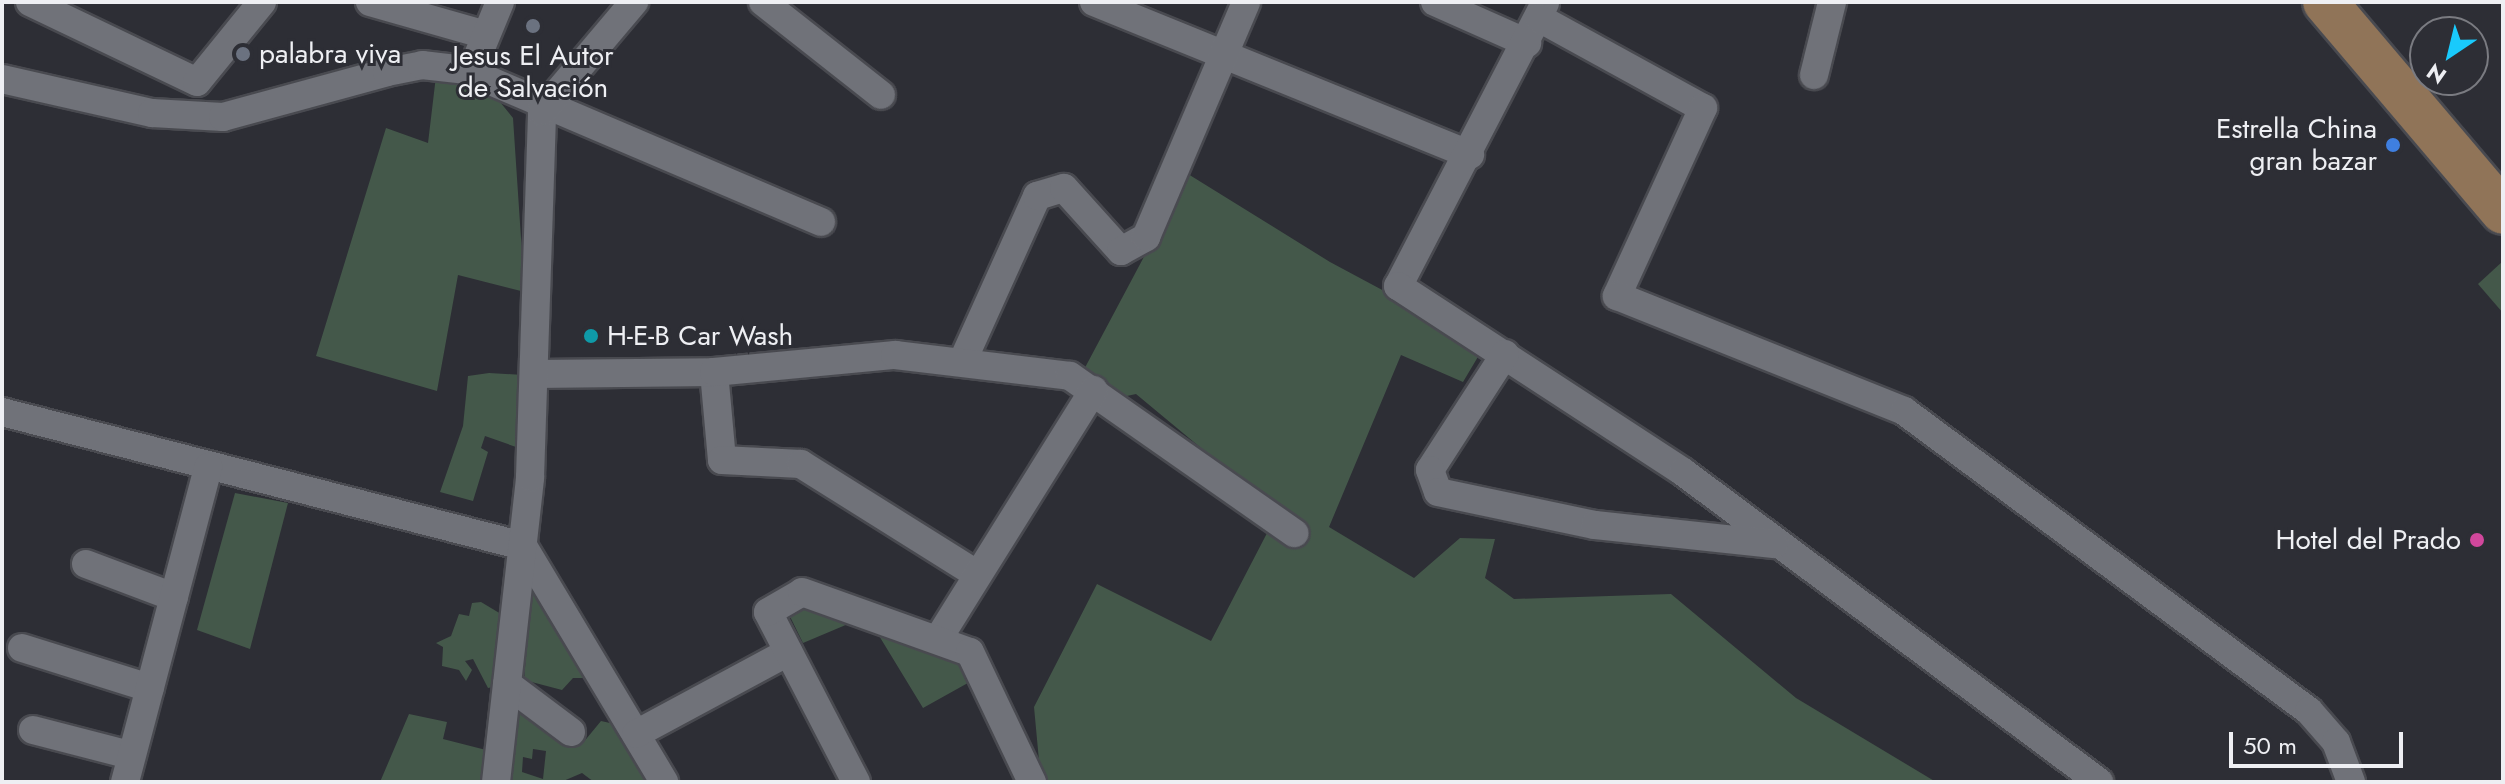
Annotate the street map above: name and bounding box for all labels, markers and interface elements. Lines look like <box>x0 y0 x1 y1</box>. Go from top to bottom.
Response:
north arrow <box>2409 16 2489 96</box>
marker: Jesus El Autor de Salvación <box>524 17 542 35</box>
place label: palabra viva <box>259 37 401 71</box>
place label: Jesus El Autor de Salvación <box>452 39 614 105</box>
marker: palabra viva <box>234 45 252 63</box>
text: N <box>2420 56 2453 92</box>
place label: Estrella China gran bazar <box>2216 112 2377 178</box>
marker: Estrella China gran bazar <box>2384 136 2402 154</box>
place label: H-E-B Car Wash <box>607 319 793 353</box>
marker: H-E-B Car Wash <box>582 327 600 345</box>
place label: Hotel del Prado <box>2275 523 2461 557</box>
marker: Hotel del Prado <box>2468 531 2486 549</box>
scale bar <box>2233 716 2407 766</box>
text: 50 m <box>2243 728 2297 763</box>

